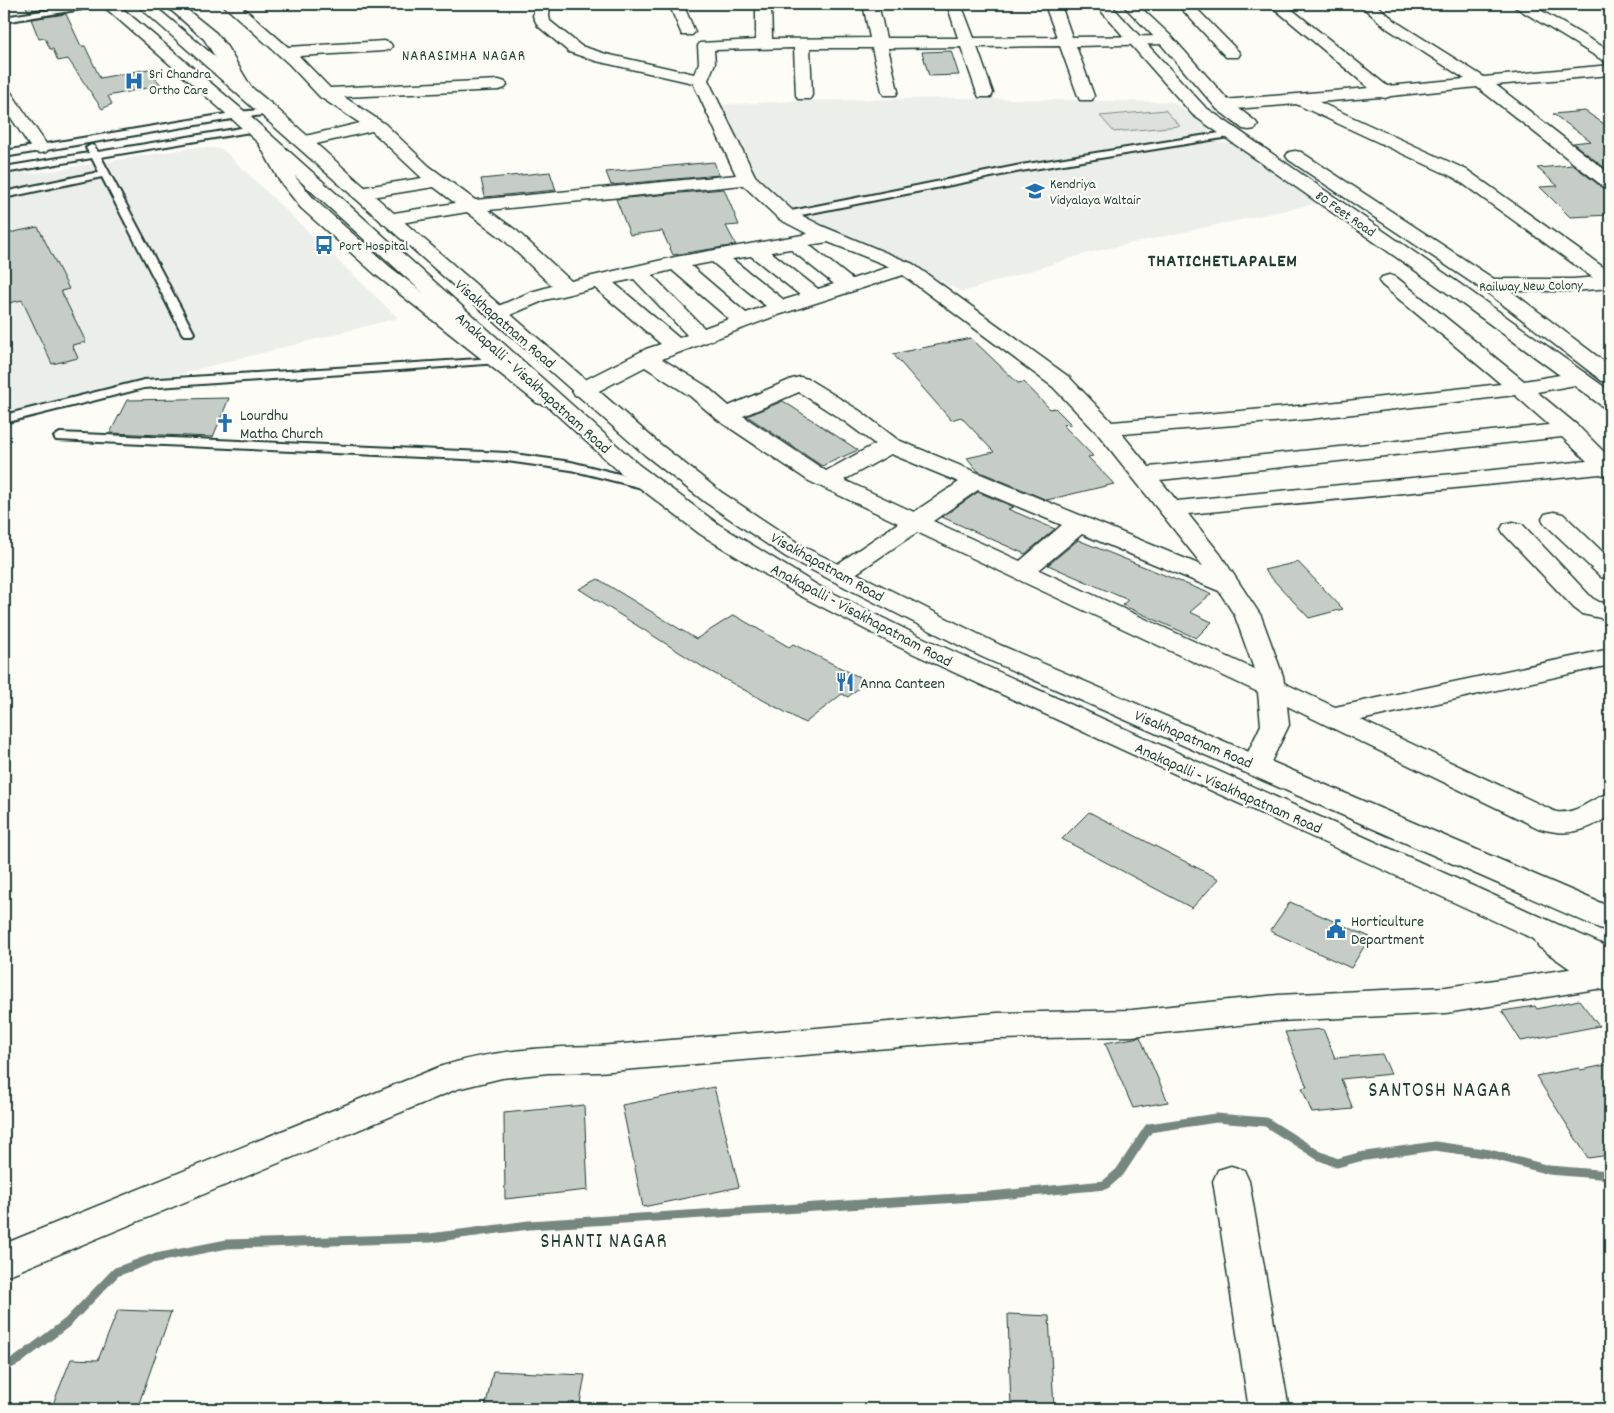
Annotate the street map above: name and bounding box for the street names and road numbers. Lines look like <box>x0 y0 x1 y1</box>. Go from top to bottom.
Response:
street label: 80 Feet Road <box>1311 186 1379 243</box>
street label: Visakhapatnam Road <box>449 275 560 375</box>
street label: Railway New Colony <box>1479 276 1583 298</box>
street label: Anakapalli - Visakhapatnam Road <box>449 308 615 460</box>
street label: Visakhapatnam Road <box>766 527 888 609</box>
street label: Anakapalli - Visakhapatnam Road <box>766 559 956 674</box>
street label: Visakhapatnam Road <box>1130 705 1256 776</box>
street label: Anakapalli - Visakhapatnam Road <box>1131 738 1325 841</box>

